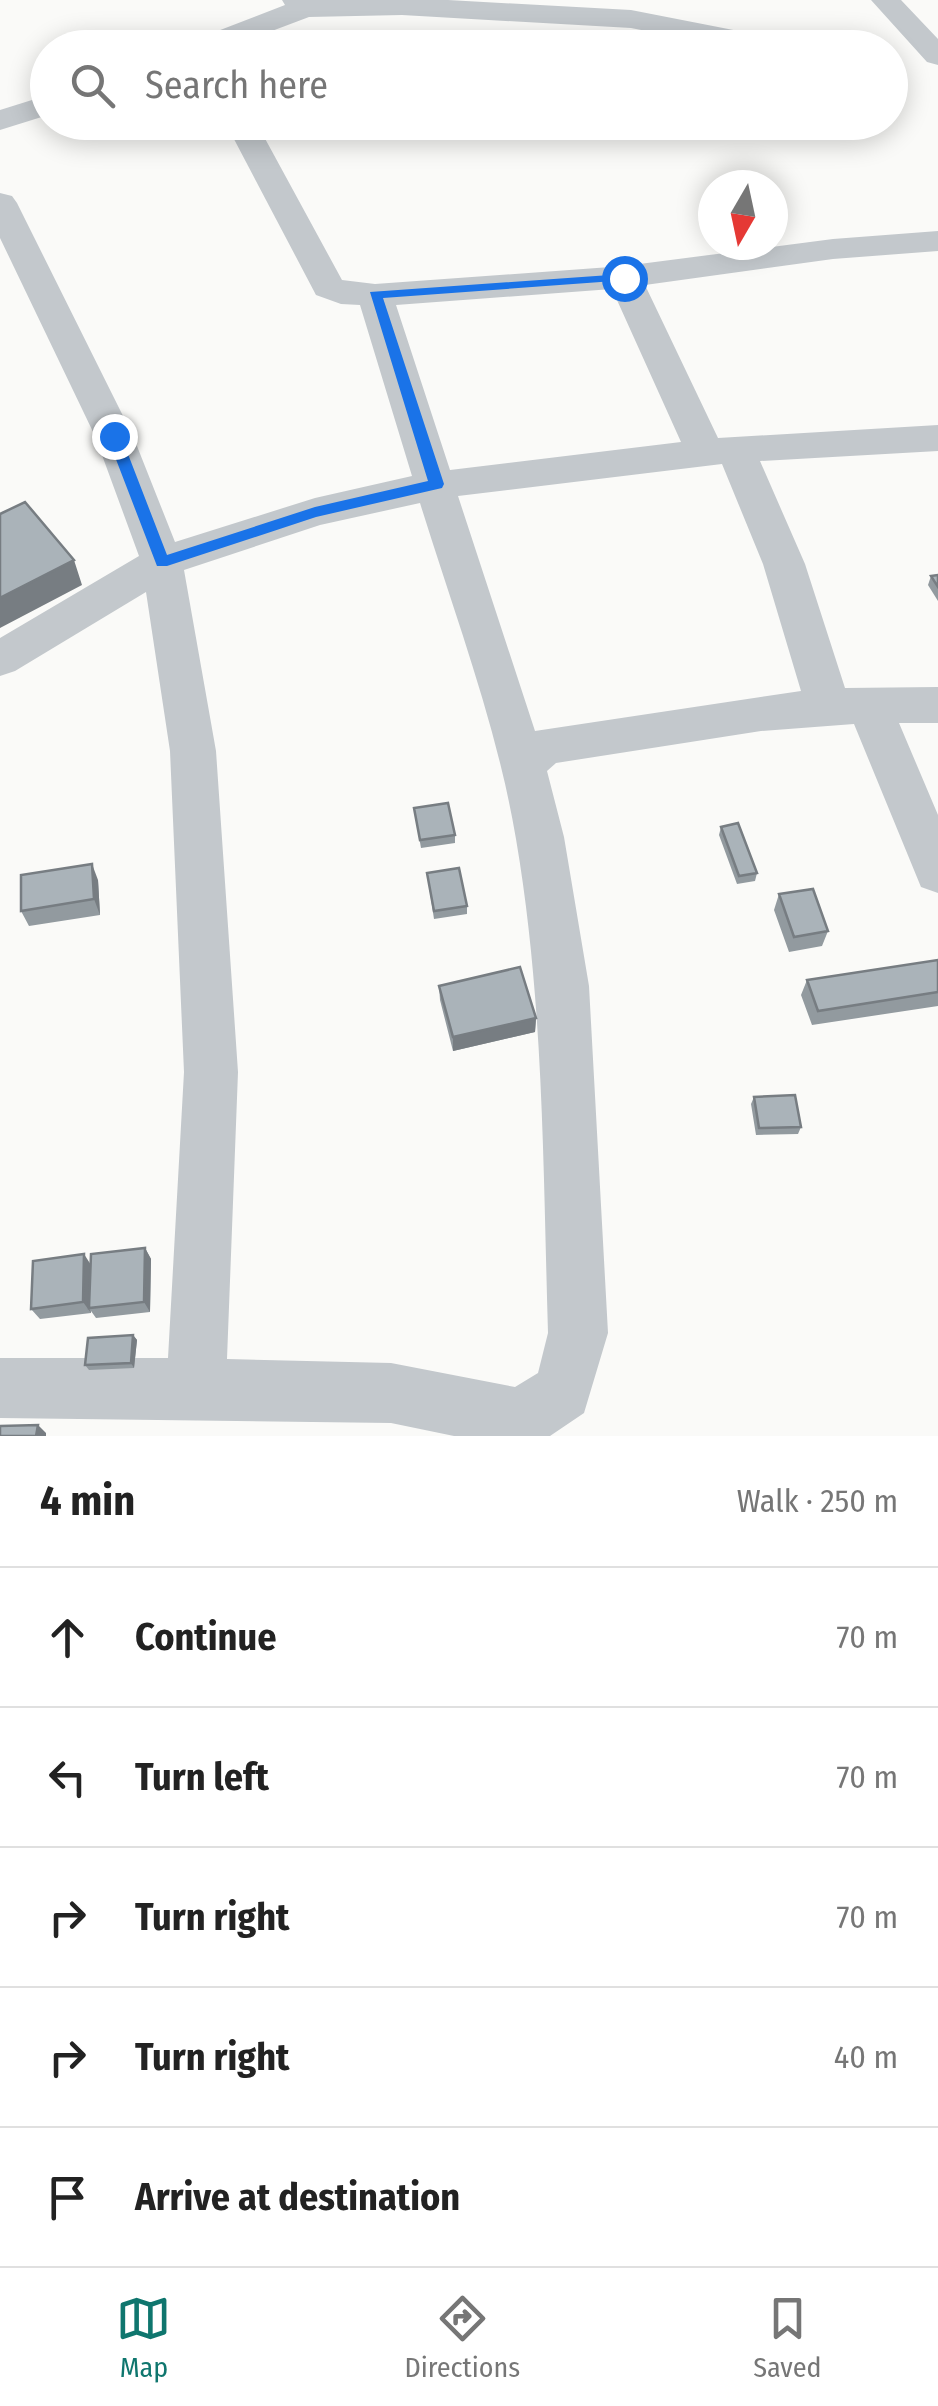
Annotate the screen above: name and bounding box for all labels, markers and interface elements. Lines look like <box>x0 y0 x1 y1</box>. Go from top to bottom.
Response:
search box <box>30 30 908 140</box>
icon: search <box>65 58 120 113</box>
text: Search here <box>145 62 328 108</box>
north arrow <box>698 170 788 260</box>
route start <box>602 256 648 302</box>
route end <box>92 414 138 460</box>
text: 4 min <box>40 1476 135 1526</box>
text: Walk · 250 m <box>737 1482 898 1520</box>
icon: ahead <box>40 1610 95 1665</box>
text: Continue <box>135 1614 276 1660</box>
text: 70 m <box>837 1618 898 1656</box>
icon: left <box>40 1750 95 1805</box>
text: Turn left <box>135 1754 269 1800</box>
text: 70 m <box>837 1758 898 1796</box>
icon: right <box>40 1890 95 1945</box>
text: Turn right <box>135 1894 289 1940</box>
text: 70 m <box>837 1898 898 1936</box>
icon: right <box>40 2030 95 2085</box>
text: Turn right <box>135 2034 289 2080</box>
text: 40 m <box>834 2038 898 2076</box>
icon: arrive <box>40 2170 95 2225</box>
text: Arrive at destination <box>135 2174 460 2220</box>
tab: Map <box>116 2291 171 2384</box>
tab: Directions <box>404 2291 520 2384</box>
tab: Saved <box>753 2291 822 2384</box>

